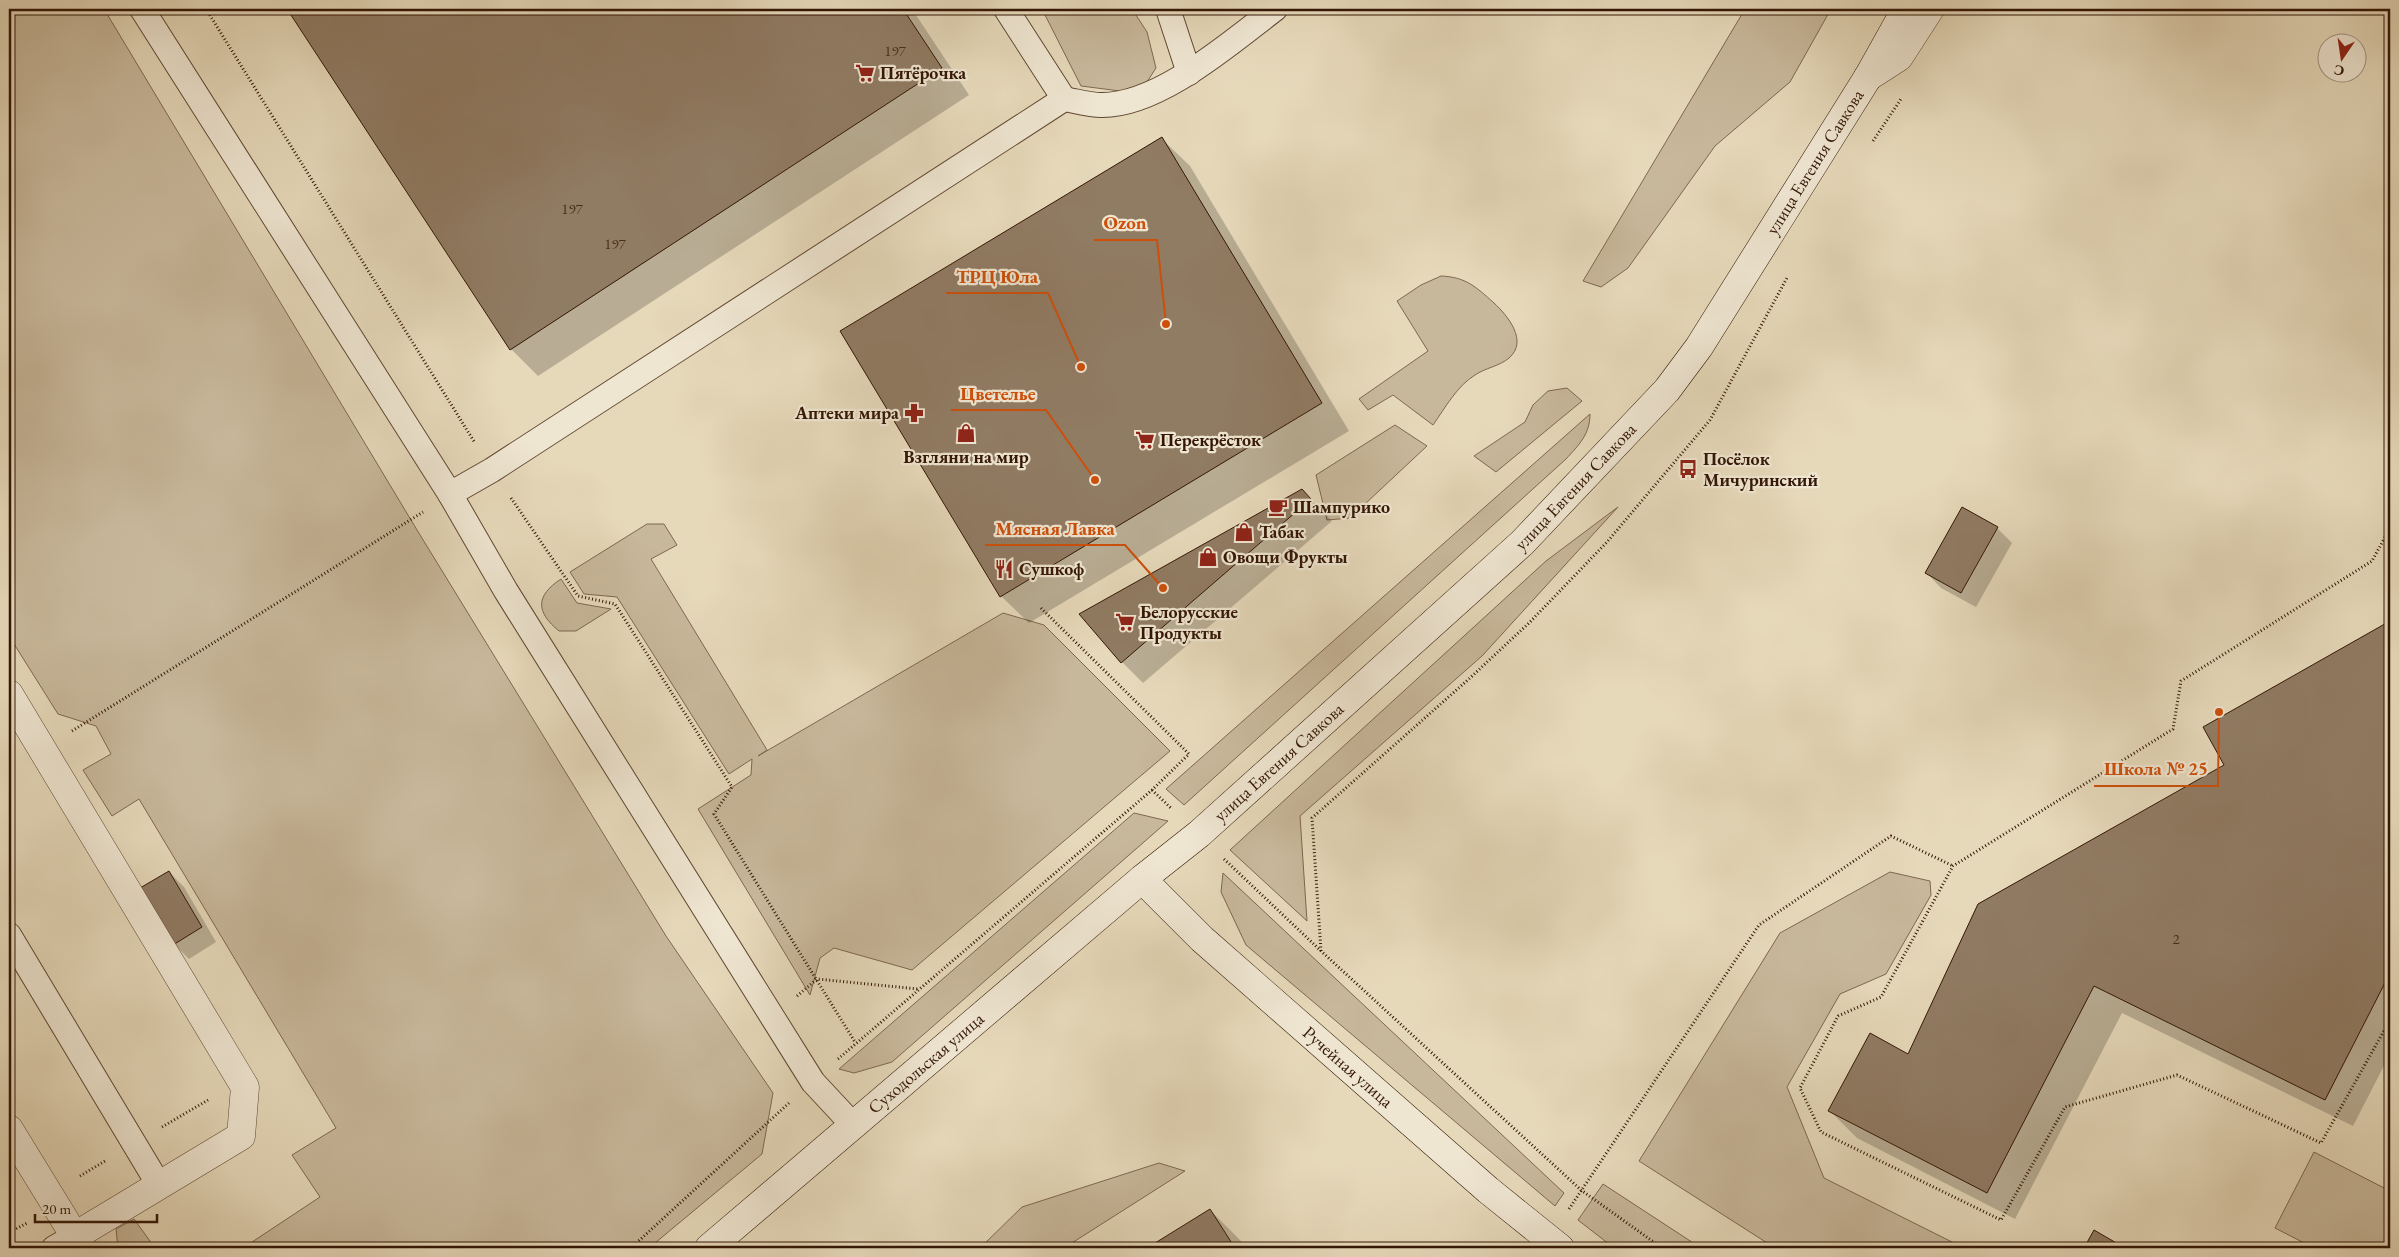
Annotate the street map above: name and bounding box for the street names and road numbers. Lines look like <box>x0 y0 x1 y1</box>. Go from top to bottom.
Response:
street label: улица Евгения Савкова <box>1760 84 1869 239</box>
street label: улица Евгения Савкова <box>1510 417 1641 555</box>
street label: улица Евгения Савкова <box>1209 697 1349 826</box>
street label: Суходольская улица <box>863 1006 989 1119</box>
street label: Ручейная улица <box>1298 1021 1399 1113</box>

